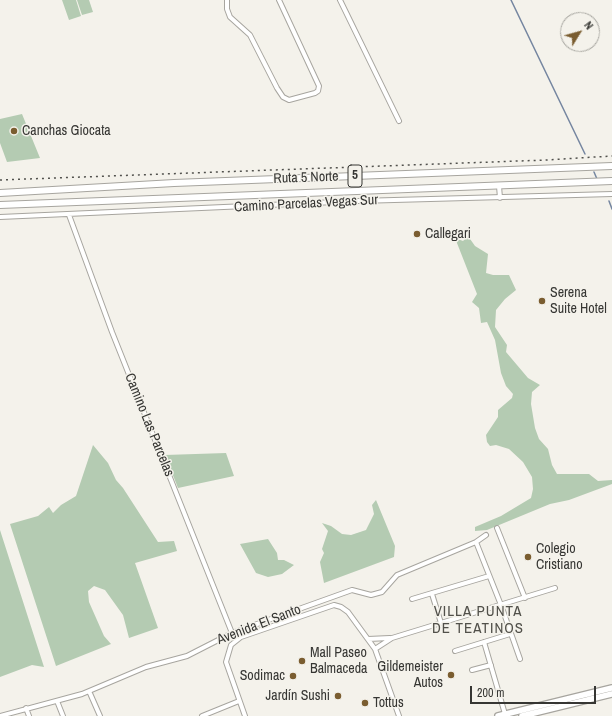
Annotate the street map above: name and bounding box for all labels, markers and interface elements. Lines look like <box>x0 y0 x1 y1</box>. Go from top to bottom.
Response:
north arrow <box>560 12 600 52</box>
text: N <box>581 19 596 32</box>
place label: Canchas Giocata <box>22 123 111 139</box>
marker: Canchas Giocata <box>9 126 19 136</box>
road number: 5 <box>348 165 362 187</box>
street label: Ruta 5 Norte <box>273 168 339 188</box>
street label: Camino Parcelas Vegas Sur <box>234 192 378 216</box>
place label: Callegari <box>425 226 471 242</box>
marker: Callegari <box>412 229 422 239</box>
place label: Serena Suite Hotel <box>550 285 607 318</box>
marker: Serena Suite Hotel <box>537 296 547 306</box>
street label: Camino Las Parcelas <box>121 371 177 479</box>
place label: Colegio Cristiano <box>536 541 583 574</box>
marker: Colegio Cristiano <box>523 552 533 562</box>
street label: Avenida El Santo <box>215 601 303 649</box>
district label: VILLA PUNTA DE TEATINOS <box>432 603 524 638</box>
place label: Mall Paseo Balmaceda <box>310 645 367 678</box>
marker: Mall Paseo Balmaceda <box>297 656 307 666</box>
place label: Gildemeister Autos <box>377 659 443 692</box>
place label: Sodimac <box>240 668 285 684</box>
marker: Gildemeister Autos <box>446 670 456 680</box>
marker: Sodimac <box>288 671 298 681</box>
scale bar <box>472 678 598 704</box>
text: 200 m <box>477 685 504 701</box>
place label: Jardín Sushi <box>266 688 330 704</box>
marker: Jardín Sushi <box>333 691 343 701</box>
place label: Tottus <box>373 695 404 711</box>
marker: Tottus <box>360 698 370 708</box>

